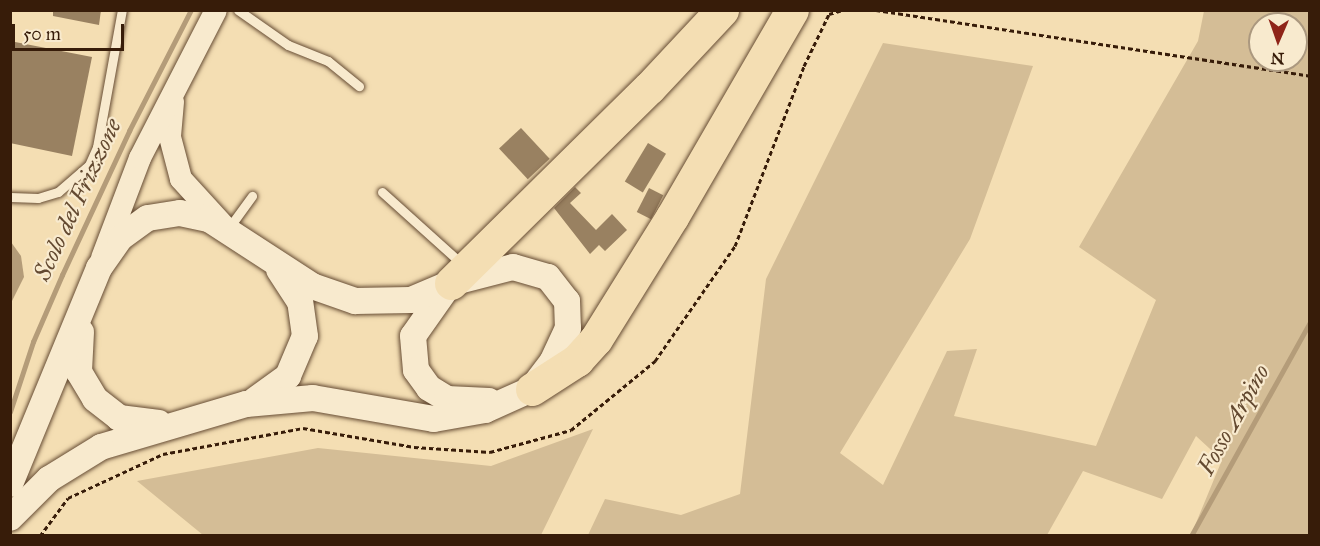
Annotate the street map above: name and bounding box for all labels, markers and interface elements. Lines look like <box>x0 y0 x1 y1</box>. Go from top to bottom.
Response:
scale bar <box>15 12 128 50</box>
north arrow <box>1248 12 1308 72</box>
text: 50 m <box>23 23 61 45</box>
text: N <box>1270 49 1285 68</box>
water label: Scolo del Frizzone <box>28 115 128 285</box>
water label: Fosso Arpino <box>1192 360 1276 480</box>

